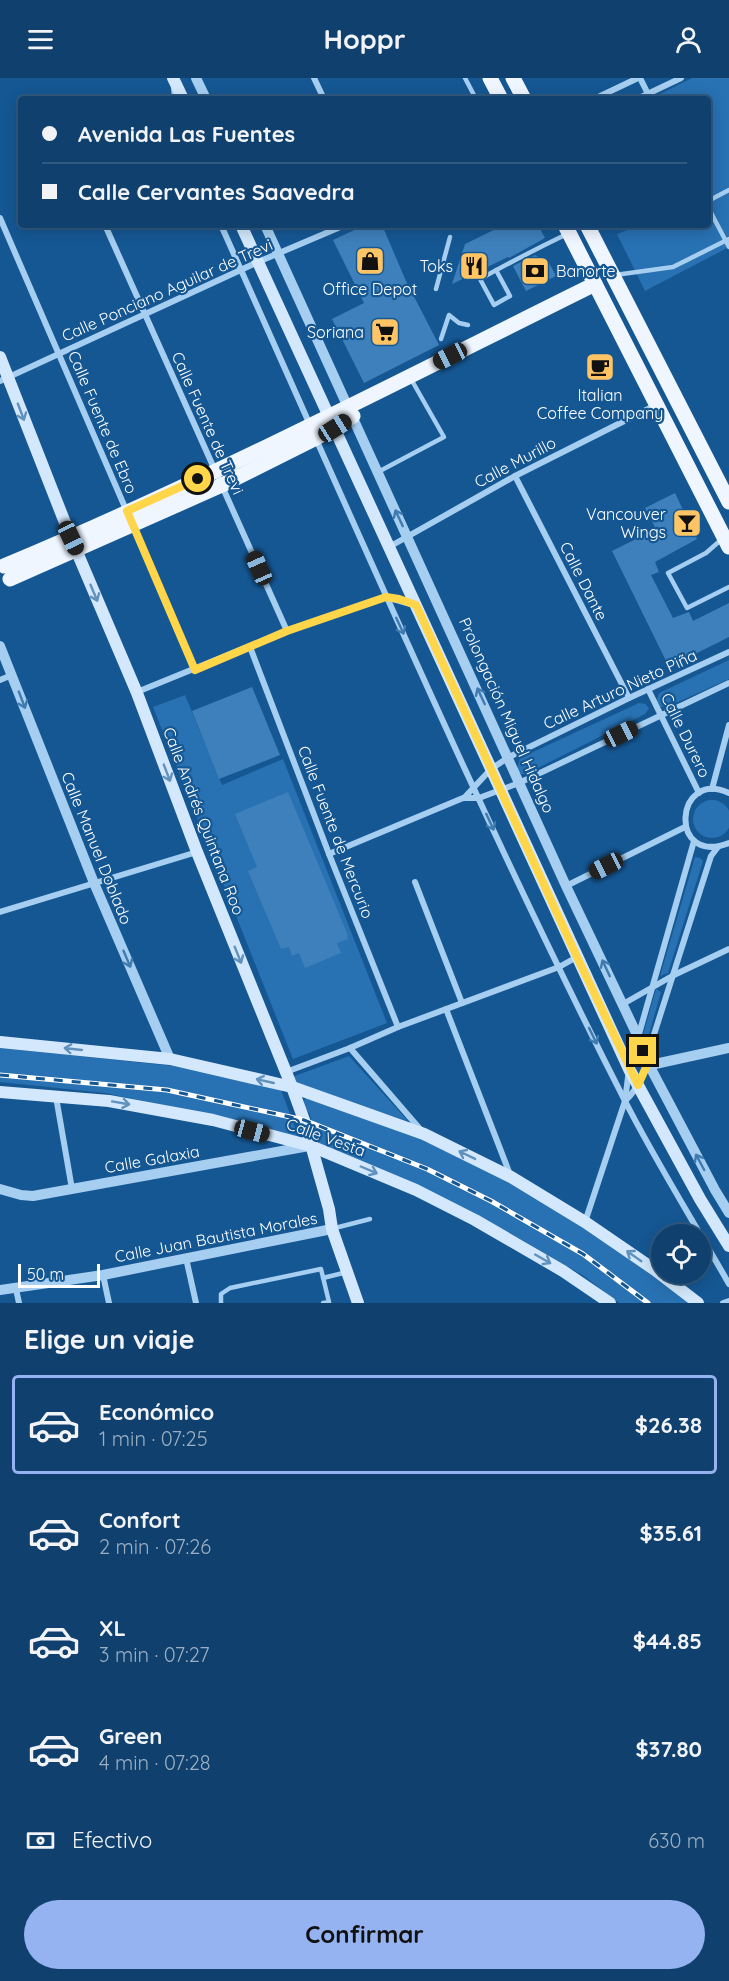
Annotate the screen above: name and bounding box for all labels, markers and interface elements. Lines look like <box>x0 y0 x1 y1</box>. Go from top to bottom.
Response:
text: Hoppr <box>324 22 405 56</box>
icon: menu <box>24 23 57 56</box>
icon: person <box>672 23 705 56</box>
text: Avenida Las Fuentes <box>78 120 295 148</box>
text: Calle Cervantes Saavedra <box>78 178 355 206</box>
street label: Calle Ponciano Aguilar de Trevi <box>58 234 276 346</box>
shop icon: Office Depot <box>354 245 386 277</box>
restaurant icon: Toks <box>458 250 490 282</box>
bank icon: Banorte <box>519 255 551 287</box>
place label: Toks <box>420 256 453 276</box>
place label: Banorte <box>556 261 616 281</box>
place label: Office Depot <box>323 279 417 299</box>
supermarket icon: Soriana <box>369 316 401 348</box>
place label: Soriana <box>307 322 364 342</box>
car <box>430 340 470 372</box>
street label: Calle Fuente de Ebro <box>64 348 142 496</box>
street label: Calle Fuente de Trevi <box>168 349 248 497</box>
cafe icon: Italian Coffee Company <box>584 351 616 383</box>
place label: Italian Coffee Company <box>537 385 663 423</box>
one-way arrow <box>17 402 28 420</box>
car <box>315 411 355 445</box>
street label: Calle Murillo <box>471 432 559 492</box>
route start <box>184 465 211 492</box>
place label: Vancouver Wings <box>586 504 666 542</box>
bar icon: Vancouver Wings <box>671 507 703 539</box>
one-way arrow <box>393 510 405 528</box>
car <box>55 518 87 558</box>
street label: Calle Dante <box>556 538 612 624</box>
car <box>243 548 275 588</box>
one-way arrow <box>89 583 100 601</box>
street label: Prolongación Miguel Hidalgo <box>455 614 559 816</box>
one-way arrow <box>395 617 406 635</box>
street label: Calle Arturo Nieto Piña <box>540 645 700 733</box>
one-way arrow <box>474 687 486 705</box>
street label: Calle Durero <box>657 689 715 781</box>
one-way arrow <box>17 690 28 709</box>
car <box>601 718 641 750</box>
street label: Calle Andrés Quintana Roo <box>159 724 249 918</box>
street label: Calle Fuente de Mercurio <box>294 743 378 921</box>
one-way arrow <box>163 763 174 782</box>
street label: Calle Manuel Doblado <box>57 769 137 927</box>
one-way arrow <box>485 812 497 830</box>
car <box>586 850 626 882</box>
one-way arrow <box>233 945 244 964</box>
one-way arrow <box>122 949 133 967</box>
one-way arrow <box>599 960 611 978</box>
one-way arrow <box>587 1026 599 1044</box>
route end <box>629 1037 656 1064</box>
one-way arrow <box>63 1043 83 1054</box>
one-way arrow <box>256 1075 275 1087</box>
one-way arrow <box>111 1098 130 1109</box>
street label: Calle Vesta <box>284 1113 368 1161</box>
car <box>232 1118 272 1144</box>
street label: Calle Galaxia <box>103 1141 201 1177</box>
one-way arrow <box>459 1149 477 1161</box>
one-way arrow <box>694 1154 705 1172</box>
one-way arrow <box>360 1166 378 1177</box>
street label: Calle Juan Bautista Morales <box>113 1208 319 1266</box>
map controls <box>651 1224 711 1284</box>
button: locate <box>651 1224 711 1284</box>
one-way arrow <box>626 1250 643 1262</box>
one-way arrow <box>534 1253 551 1265</box>
scale bar <box>18 1261 100 1288</box>
text: 50 m <box>27 1264 64 1284</box>
text: Elige un viaje <box>24 1322 195 1356</box>
icon: car <box>27 1398 81 1452</box>
text: Económico <box>99 1398 214 1426</box>
text: $26.38 <box>635 1411 702 1439</box>
text: 1 min · 07:25 <box>99 1426 208 1451</box>
icon: car <box>27 1506 81 1560</box>
text: Confort <box>99 1506 181 1534</box>
text: $35.61 <box>639 1519 702 1547</box>
text: 2 min · 07:26 <box>99 1534 211 1559</box>
icon: car <box>27 1614 81 1668</box>
text: XL <box>99 1614 126 1642</box>
text: $44.85 <box>633 1627 702 1655</box>
text: 3 min · 07:27 <box>99 1642 210 1667</box>
icon: car <box>27 1722 81 1776</box>
text: Green <box>99 1722 162 1750</box>
text: $37.80 <box>635 1735 702 1763</box>
text: 4 min · 07:28 <box>99 1750 211 1775</box>
icon: cash <box>24 1824 57 1857</box>
text: Efectivo <box>72 1826 152 1854</box>
text: 630 m <box>648 1828 705 1853</box>
button: Confirmar <box>24 1900 705 1969</box>

